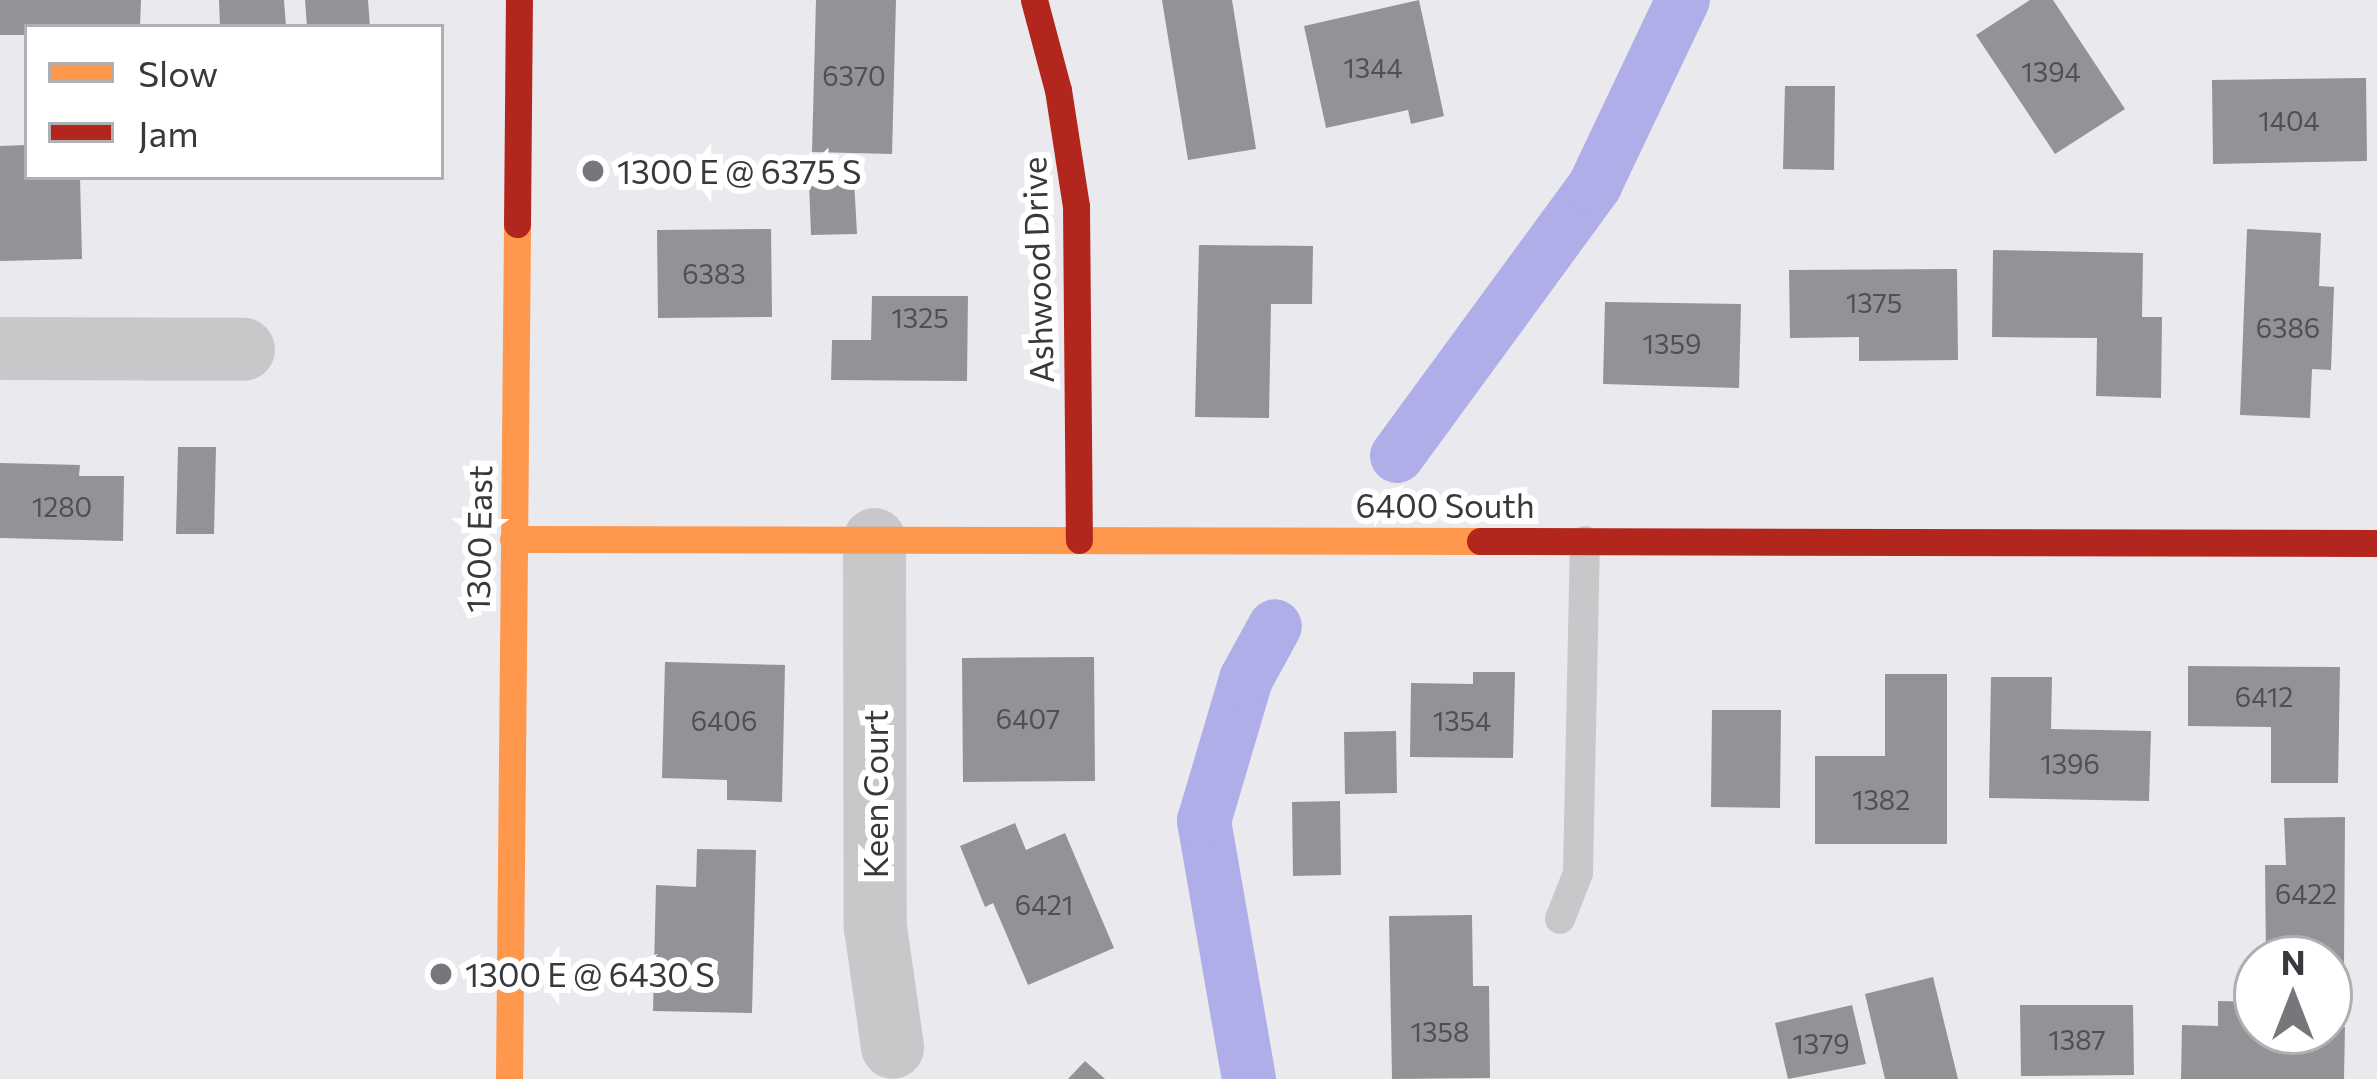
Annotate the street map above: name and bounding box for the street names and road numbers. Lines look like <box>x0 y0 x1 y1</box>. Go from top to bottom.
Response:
street label: Ashwood Drive <box>1013 156 1061 384</box>
street label: 1300 East <box>457 465 499 613</box>
street label: 6400 South <box>1355 485 1535 525</box>
street label: Keen Court <box>855 710 895 878</box>

